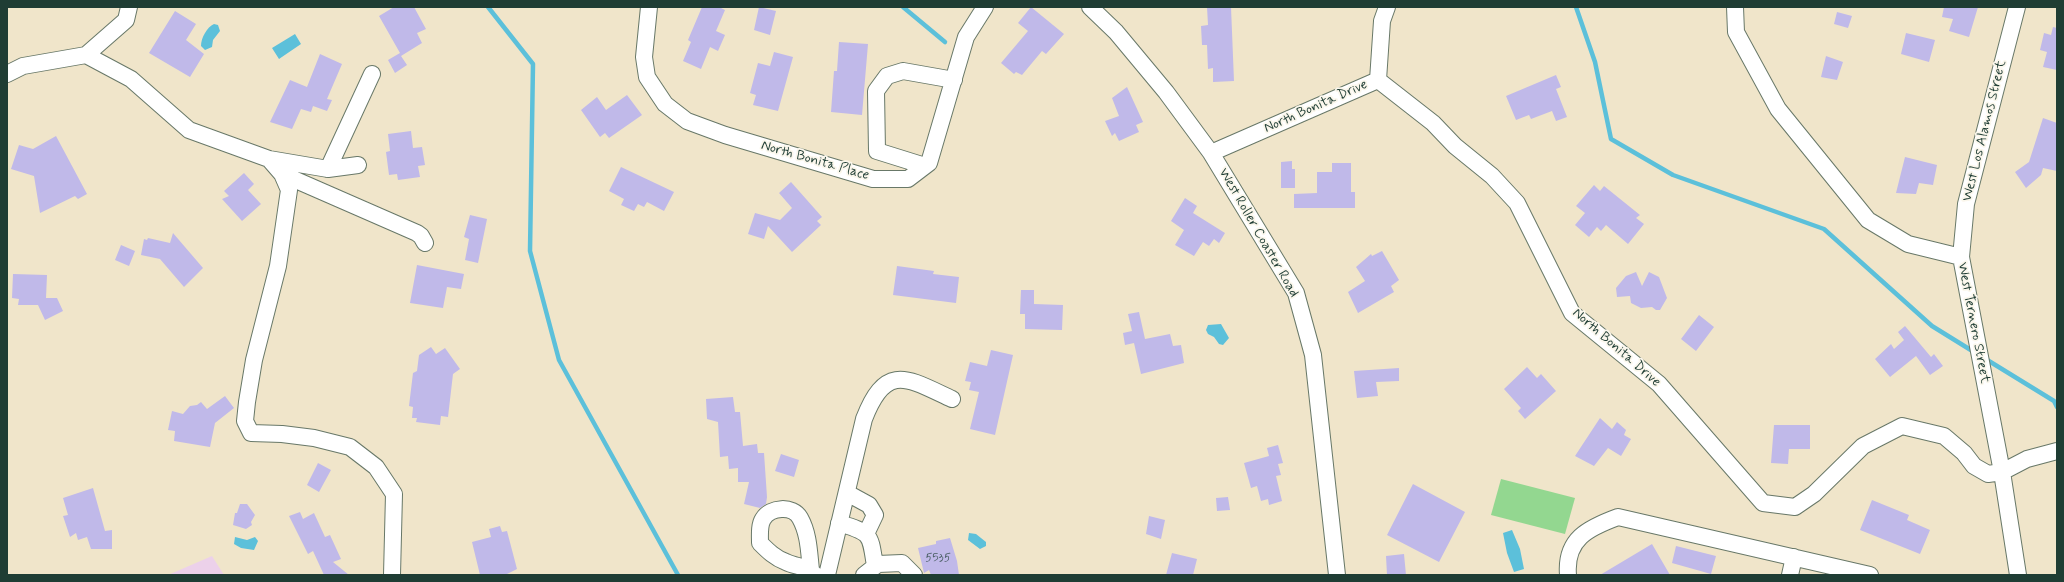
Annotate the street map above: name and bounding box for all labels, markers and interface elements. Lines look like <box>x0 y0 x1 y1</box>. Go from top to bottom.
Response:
street label: West Los Alamos Street <box>1959 59 2011 203</box>
street label: North Bonita Drive <box>1262 77 1370 137</box>
street label: North Bonita Place <box>759 138 871 184</box>
street label: West Roller Coaster Road <box>1214 165 1302 301</box>
street label: West Ternero Street <box>1953 261 1993 385</box>
street label: North Bonita Drive <box>1568 305 1664 391</box>
house number: 5535 <box>925 551 951 565</box>

